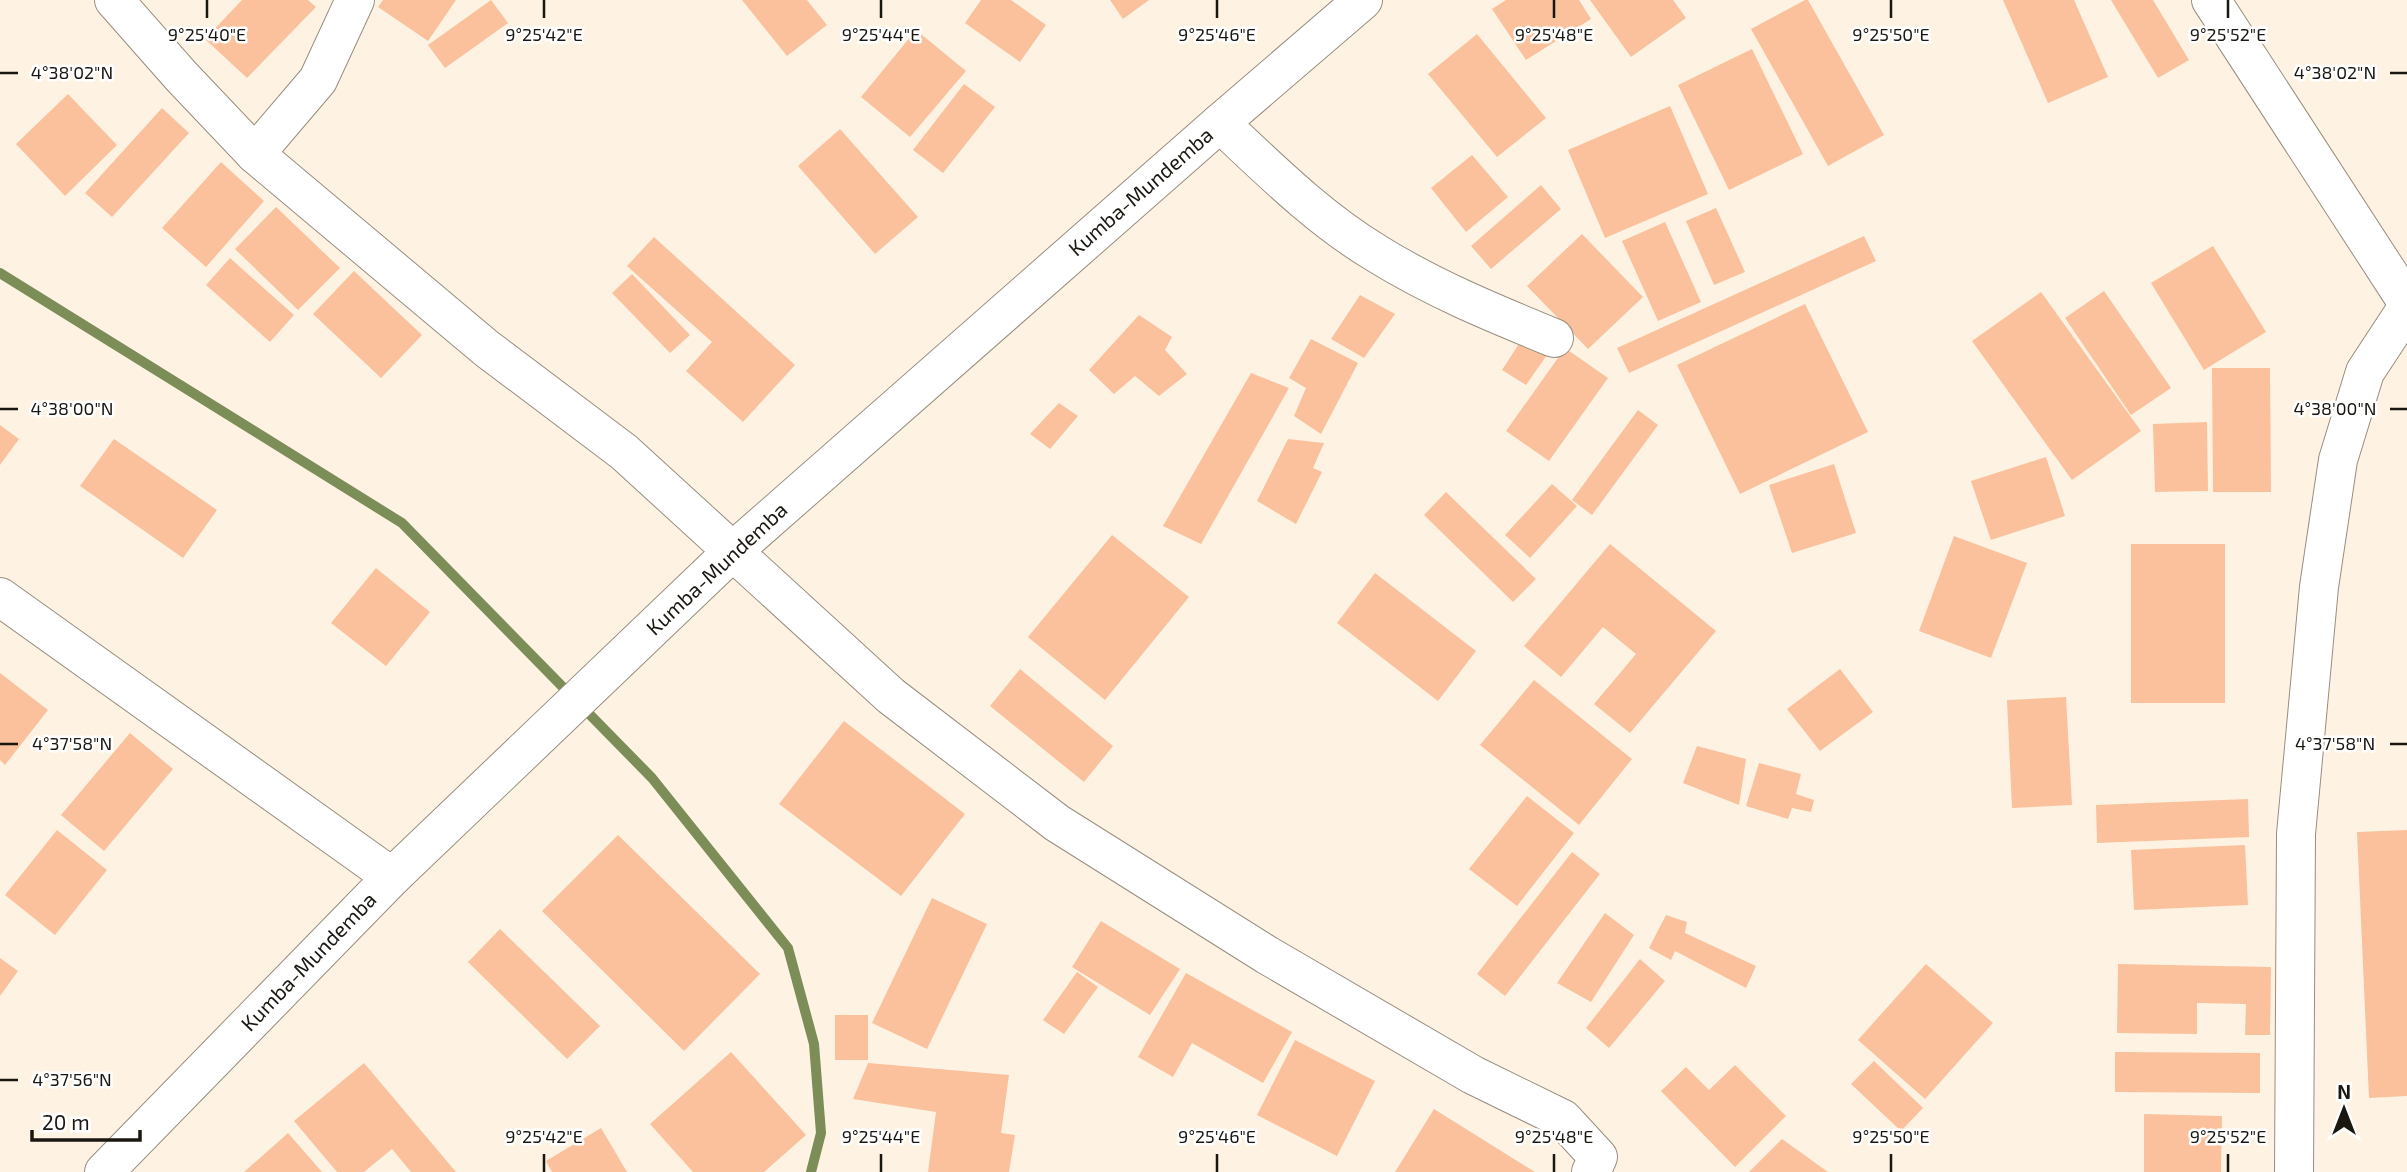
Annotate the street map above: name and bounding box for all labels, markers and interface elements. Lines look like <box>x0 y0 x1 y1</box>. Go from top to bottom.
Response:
text: 9°25'40"E <box>168 23 246 45</box>
text: 9°25'42"E <box>505 23 583 45</box>
text: 9°25'44"E <box>842 23 920 45</box>
text: 9°25'46"E <box>1178 23 1256 45</box>
text: 9°25'48"E <box>1515 23 1593 45</box>
text: 9°25'50"E <box>1852 23 1930 45</box>
text: 9°25'52"E <box>2190 23 2266 45</box>
text: 4°38'02"N <box>31 61 113 83</box>
text: 4°38'02"N <box>2294 61 2376 83</box>
street label: Kumba-Mundemba <box>1063 121 1217 260</box>
text: 4°38'00"N <box>30 397 114 419</box>
text: 4°38'00"N <box>2293 397 2377 419</box>
street label: Kumba-Mundemba <box>640 496 792 640</box>
text: 4°37'58"N <box>32 732 112 754</box>
text: 4°37'58"N <box>2295 732 2375 754</box>
street label: Kumba-Mundemba <box>235 886 381 1036</box>
text: 4°37'56"N <box>32 1068 112 1090</box>
north arrow <box>2309 1074 2379 1144</box>
text: N <box>2337 1080 2351 1103</box>
scale bar <box>32 1098 140 1142</box>
text: 20 m <box>42 1109 90 1134</box>
text: 9°25'42"E <box>505 1125 583 1147</box>
text: 9°25'44"E <box>842 1125 920 1147</box>
text: 9°25'46"E <box>1178 1125 1256 1147</box>
text: 9°25'48"E <box>1515 1125 1593 1147</box>
text: 9°25'50"E <box>1852 1125 1930 1147</box>
text: 9°25'52"E <box>2190 1125 2266 1147</box>

